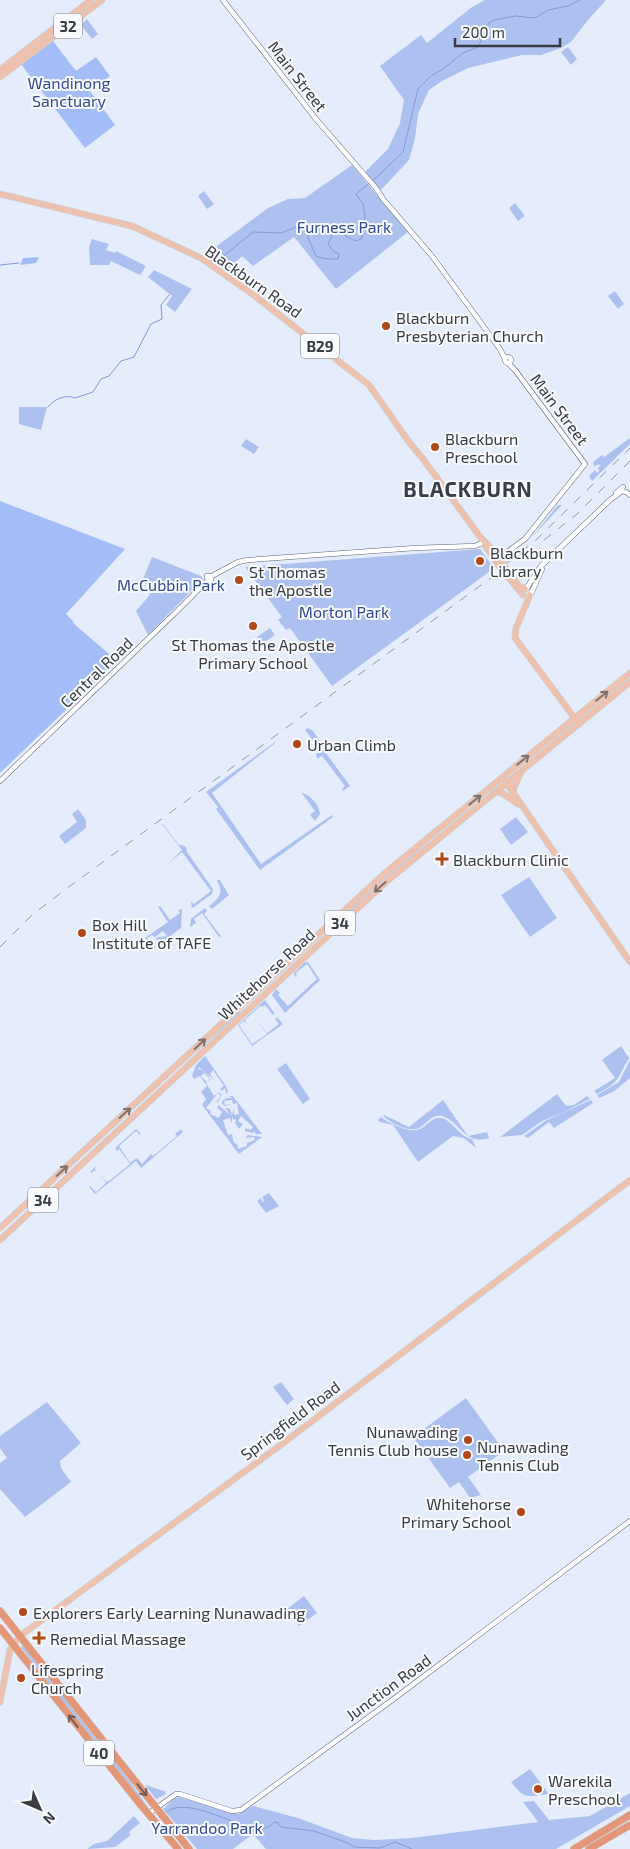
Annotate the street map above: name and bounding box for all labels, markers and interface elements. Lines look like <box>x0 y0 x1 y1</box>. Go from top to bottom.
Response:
road number: 32 <box>54 14 82 38</box>
scale bar <box>455 15 560 47</box>
text: 200 m <box>462 23 505 41</box>
street label: Main Street <box>265 37 331 115</box>
park label: Wandinong Sanctuary <box>28 73 110 110</box>
park label: Furness Park <box>297 217 391 236</box>
street label: Blackburn Road <box>202 241 306 321</box>
place label: Blackburn Presbyterian Church <box>396 308 543 345</box>
marker: Blackburn Presbyterian Church <box>380 320 392 332</box>
road number: B29 <box>301 334 339 358</box>
street label: Main Street <box>527 370 593 448</box>
place label: Blackburn Preschool <box>445 429 518 466</box>
marker: Blackburn Preschool <box>429 441 441 453</box>
district label: BLACKBURN <box>403 476 533 501</box>
place label: Blackburn Library <box>490 543 563 580</box>
marker: Blackburn Library <box>474 555 486 567</box>
place label: St Thomas the Apostle <box>249 562 332 599</box>
marker: St Thomas the Apostle <box>233 574 245 586</box>
park label: McCubbin Park <box>117 575 225 594</box>
park label: Morton Park <box>299 602 389 621</box>
marker: St Thomas the Apostle Primary School <box>247 620 259 632</box>
street label: Central Road <box>56 633 136 711</box>
place label: St Thomas the Apostle Primary School <box>171 635 335 672</box>
one-way arrow <box>595 690 608 701</box>
place label: Urban Climb <box>307 735 396 754</box>
marker: Urban Climb <box>291 738 303 750</box>
one-way arrow <box>516 755 529 766</box>
one-way arrow <box>468 794 481 805</box>
place label: Blackburn Clinic <box>453 850 569 869</box>
marker: Blackburn Clinic <box>435 852 449 866</box>
one-way arrow <box>373 882 386 893</box>
road number: 34 <box>325 910 355 936</box>
place label: Box Hill Institute of TAFE <box>92 915 211 952</box>
street label: Whitehorse Road <box>214 924 318 1024</box>
marker: Box Hill Institute of TAFE <box>76 927 88 939</box>
one-way arrow <box>194 1038 207 1050</box>
one-way arrow <box>119 1107 132 1119</box>
one-way arrow <box>55 1166 68 1177</box>
road number: 34 <box>28 1188 58 1212</box>
street label: Springfield Road <box>237 1376 343 1464</box>
place label: Nunawading Tennis Club house <box>328 1422 458 1459</box>
marker: Nunawading Tennis Club house <box>462 1434 474 1446</box>
place label: Nunawading Tennis Club <box>477 1437 569 1474</box>
marker: Nunawading Tennis Club <box>461 1449 473 1461</box>
place label: Whitehorse Primary School <box>401 1494 511 1531</box>
marker: Whitehorse Primary School <box>515 1506 527 1518</box>
place label: Explorers Early Learning Nunawading <box>33 1603 306 1622</box>
marker: Explorers Early Learning Nunawading <box>17 1606 29 1618</box>
place label: Remedial Massage <box>50 1629 186 1648</box>
marker: Remedial Massage <box>32 1631 46 1645</box>
street label: Junction Road <box>342 1650 434 1724</box>
place label: Lifespring Church <box>31 1660 104 1697</box>
marker: Lifespring Church <box>15 1672 27 1684</box>
one-way arrow <box>68 1715 79 1728</box>
road number: 40 <box>84 1740 114 1766</box>
place label: Warekila Preschool <box>548 1771 621 1808</box>
one-way arrow <box>136 1783 147 1796</box>
marker: Warekila Preschool <box>532 1783 544 1795</box>
north arrow <box>15 1784 65 1834</box>
text: N <box>40 1809 59 1828</box>
park label: Yarrandoo Park <box>151 1818 263 1837</box>

